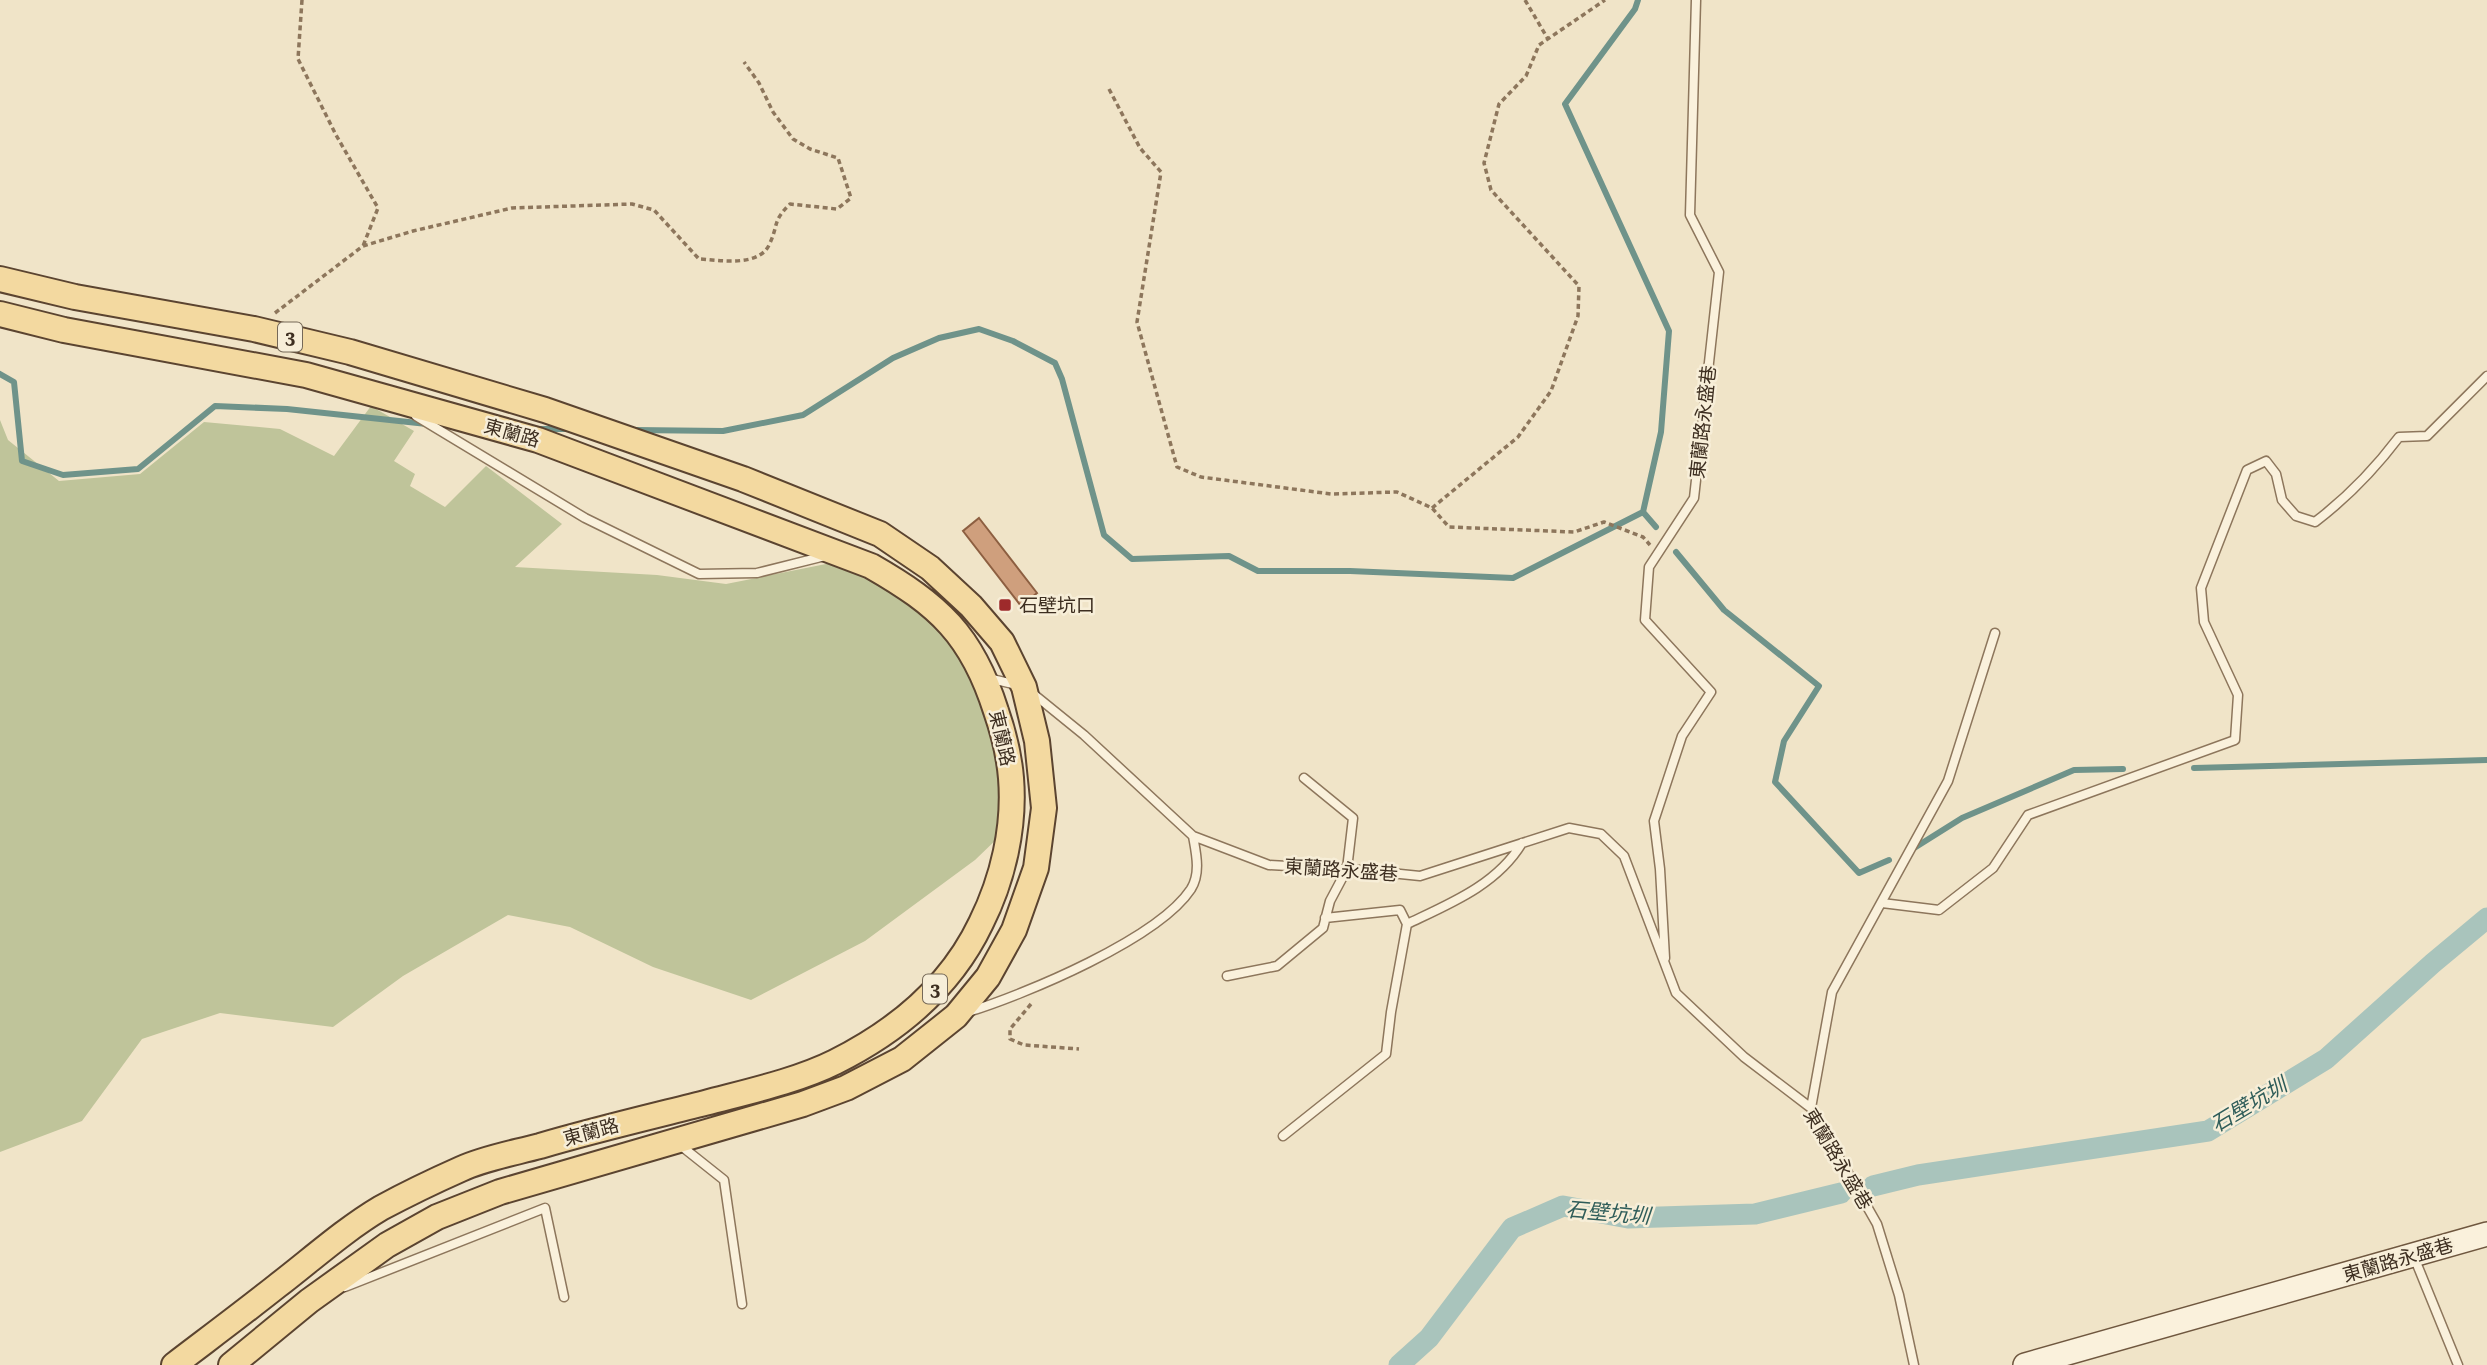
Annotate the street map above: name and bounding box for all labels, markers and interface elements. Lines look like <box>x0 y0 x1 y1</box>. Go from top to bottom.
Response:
road number: 3 <box>278 323 302 352</box>
street label: 東蘭路永盛巷 <box>1686 364 1720 480</box>
street label: 東蘭路 <box>481 414 543 452</box>
place label: 石壁坑口 <box>1019 594 1095 617</box>
marker: 石壁坑口 <box>997 597 1013 613</box>
street label: 東蘭路 <box>984 708 1020 768</box>
street label: 東蘭路永盛巷 <box>1283 855 1399 885</box>
road number: 3 <box>923 974 947 1004</box>
water label: 石壁坑圳 <box>2207 1072 2294 1137</box>
street label: 東蘭路永盛巷 <box>1799 1104 1877 1214</box>
street label: 東蘭路 <box>560 1114 622 1150</box>
water label: 石壁坑圳 <box>1565 1197 1654 1229</box>
street label: 東蘭路永盛巷 <box>2340 1233 2456 1287</box>

